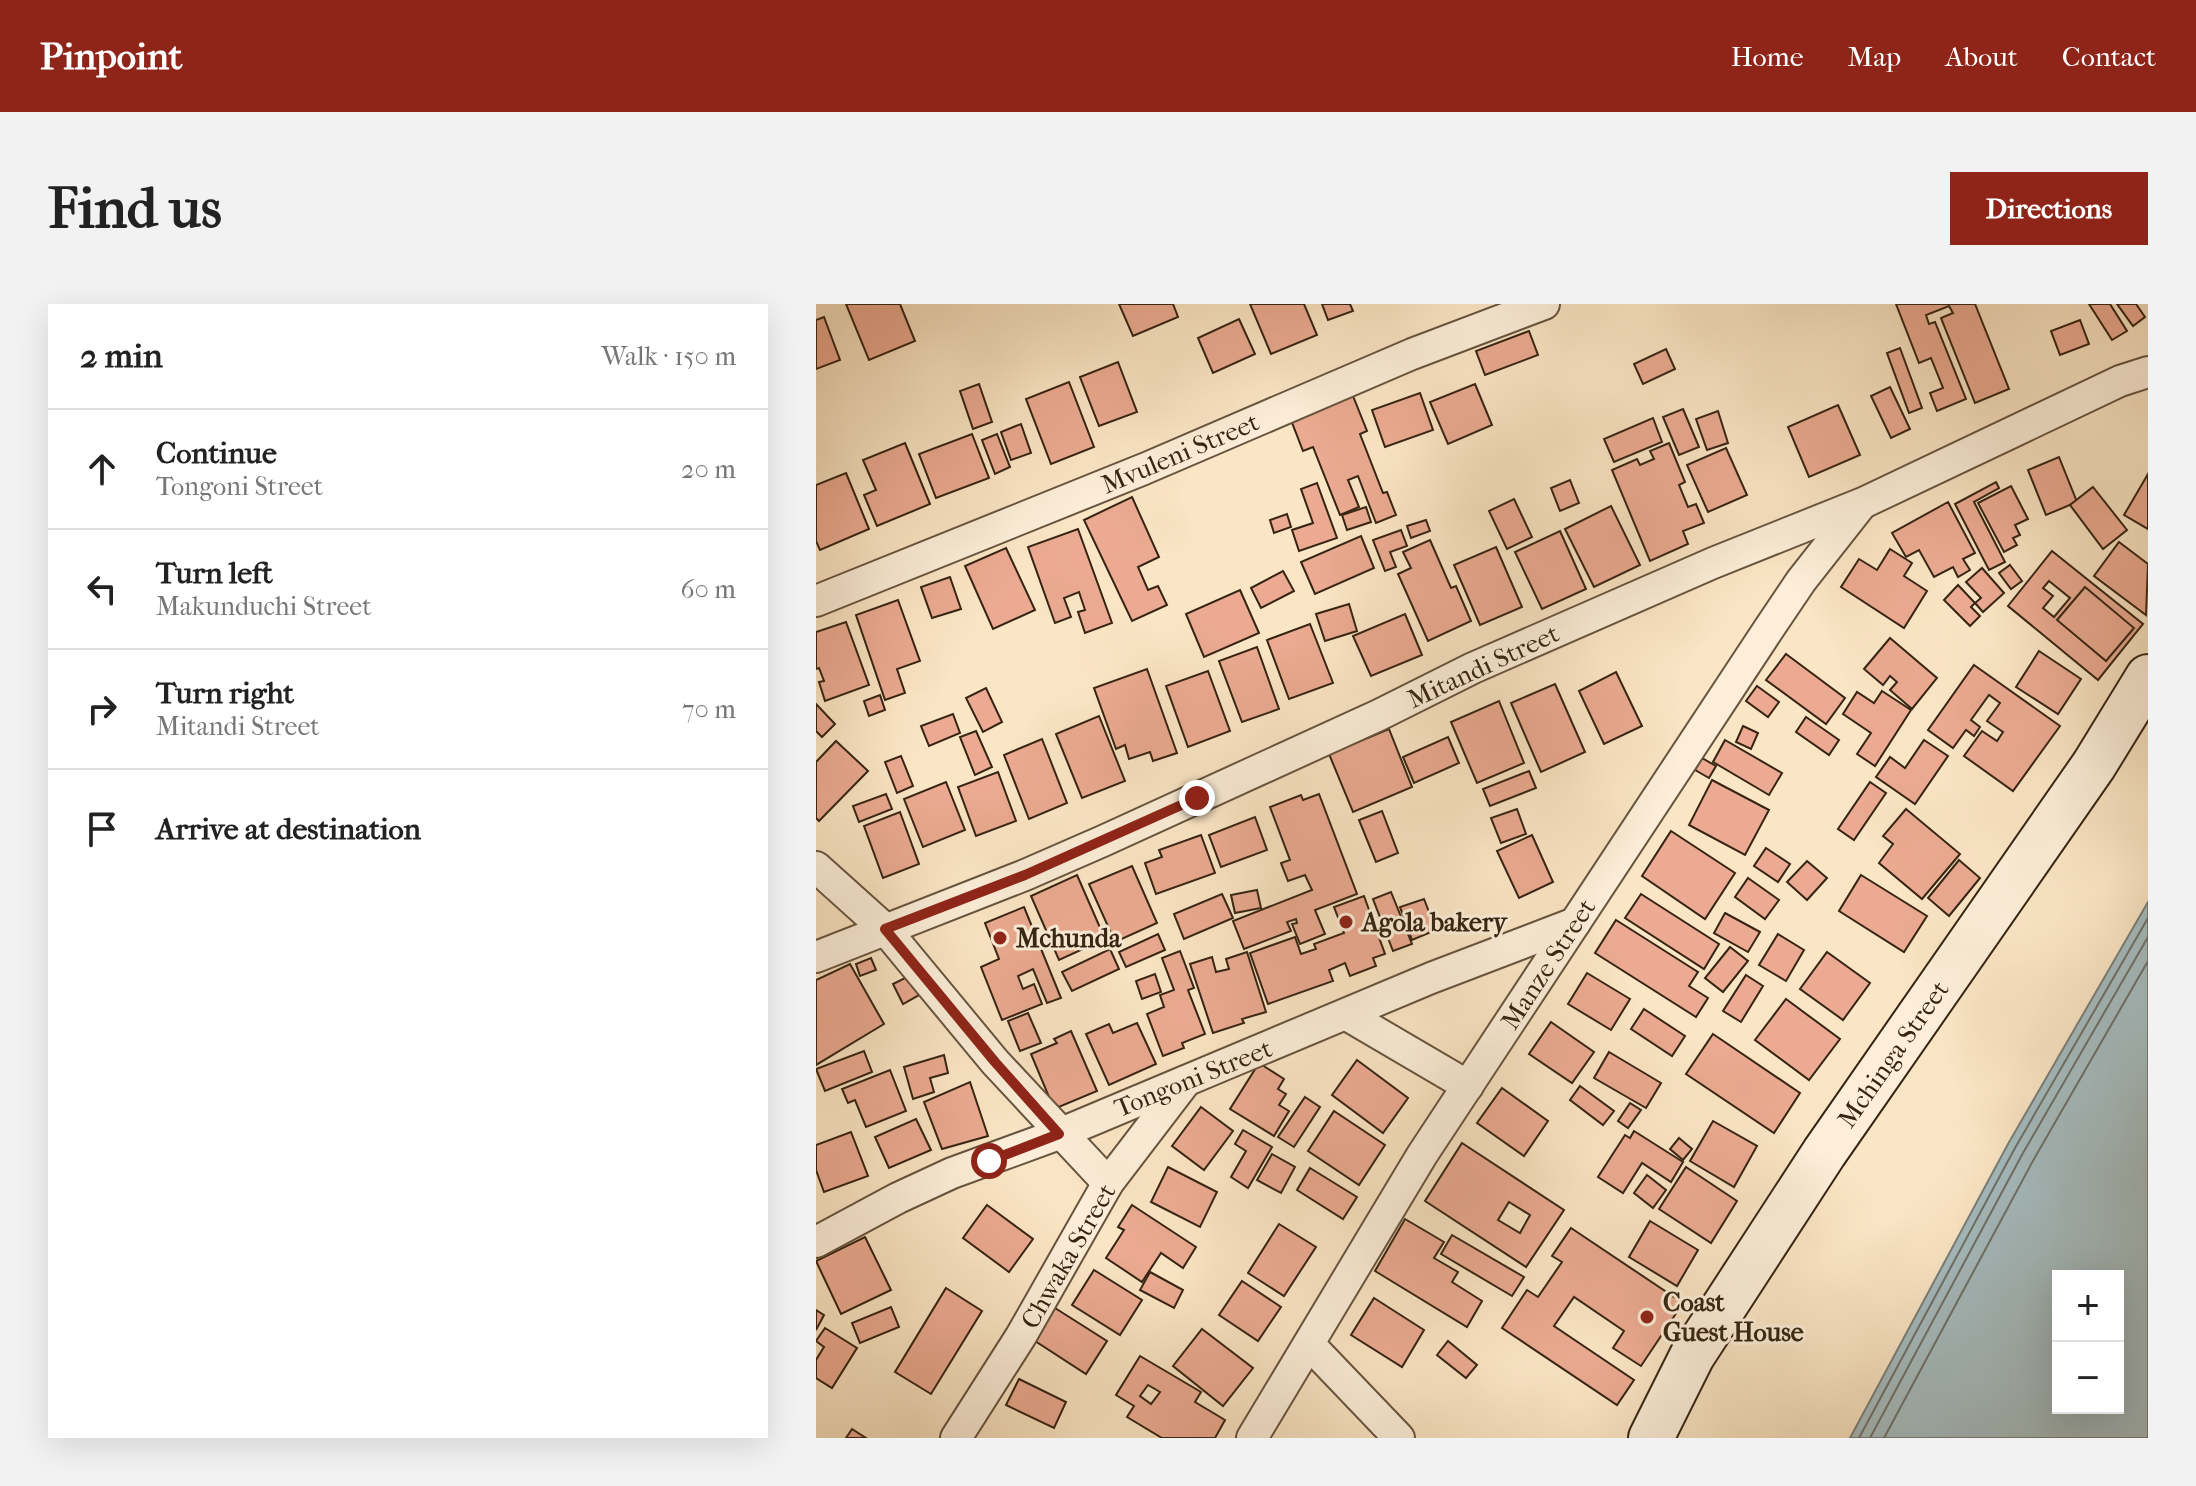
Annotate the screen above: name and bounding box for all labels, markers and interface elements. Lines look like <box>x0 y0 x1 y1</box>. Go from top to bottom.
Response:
text: Pinpoint <box>40 34 182 79</box>
text: Home <box>1731 40 1804 73</box>
text: Map <box>1848 40 1901 73</box>
text: About <box>1945 40 2018 73</box>
text: Contact <box>2062 40 2156 73</box>
button: Directions <box>1950 172 2148 245</box>
text: Find us <box>48 176 222 241</box>
text: 2 min <box>80 336 163 376</box>
text: Walk · 150 m <box>601 341 736 372</box>
street label: Mvuleni Street <box>1097 406 1264 501</box>
text: Continue <box>156 436 277 471</box>
icon: ahead <box>80 447 124 491</box>
text: 20 m <box>681 454 736 485</box>
text: Tongoni Street <box>156 471 323 502</box>
text: Turn left <box>156 556 273 591</box>
icon: left <box>80 567 124 611</box>
text: 60 m <box>680 574 736 605</box>
text: Makunduchi Street <box>156 591 371 622</box>
street label: Mitandi Street <box>1403 618 1565 715</box>
text: Turn right <box>156 676 294 711</box>
icon: right <box>80 687 124 731</box>
text: 70 m <box>682 694 736 725</box>
text: Mitandi Street <box>156 711 320 742</box>
route end <box>1179 780 1215 816</box>
icon: arrive <box>80 807 124 851</box>
text: Arrive at destination <box>156 812 421 847</box>
street label: Manze Street <box>1495 893 1603 1035</box>
place label: Agola bakery <box>1360 907 1509 938</box>
marker: Agola bakery <box>1337 913 1355 931</box>
place label: Mchunda <box>1016 923 1122 954</box>
marker: Mchunda <box>991 929 1009 947</box>
street label: Mchinga Street <box>1831 974 1956 1134</box>
street label: Tongoni Street <box>1110 1033 1277 1124</box>
route start <box>971 1143 1007 1179</box>
street label: Chwaka Street <box>1014 1178 1123 1334</box>
map controls <box>2052 1270 2124 1414</box>
button: + <box>2052 1270 2124 1342</box>
place label: Coast Guest House <box>1663 1287 1804 1348</box>
marker: Coast Guest House <box>1638 1308 1656 1326</box>
button: − <box>2052 1342 2124 1414</box>

